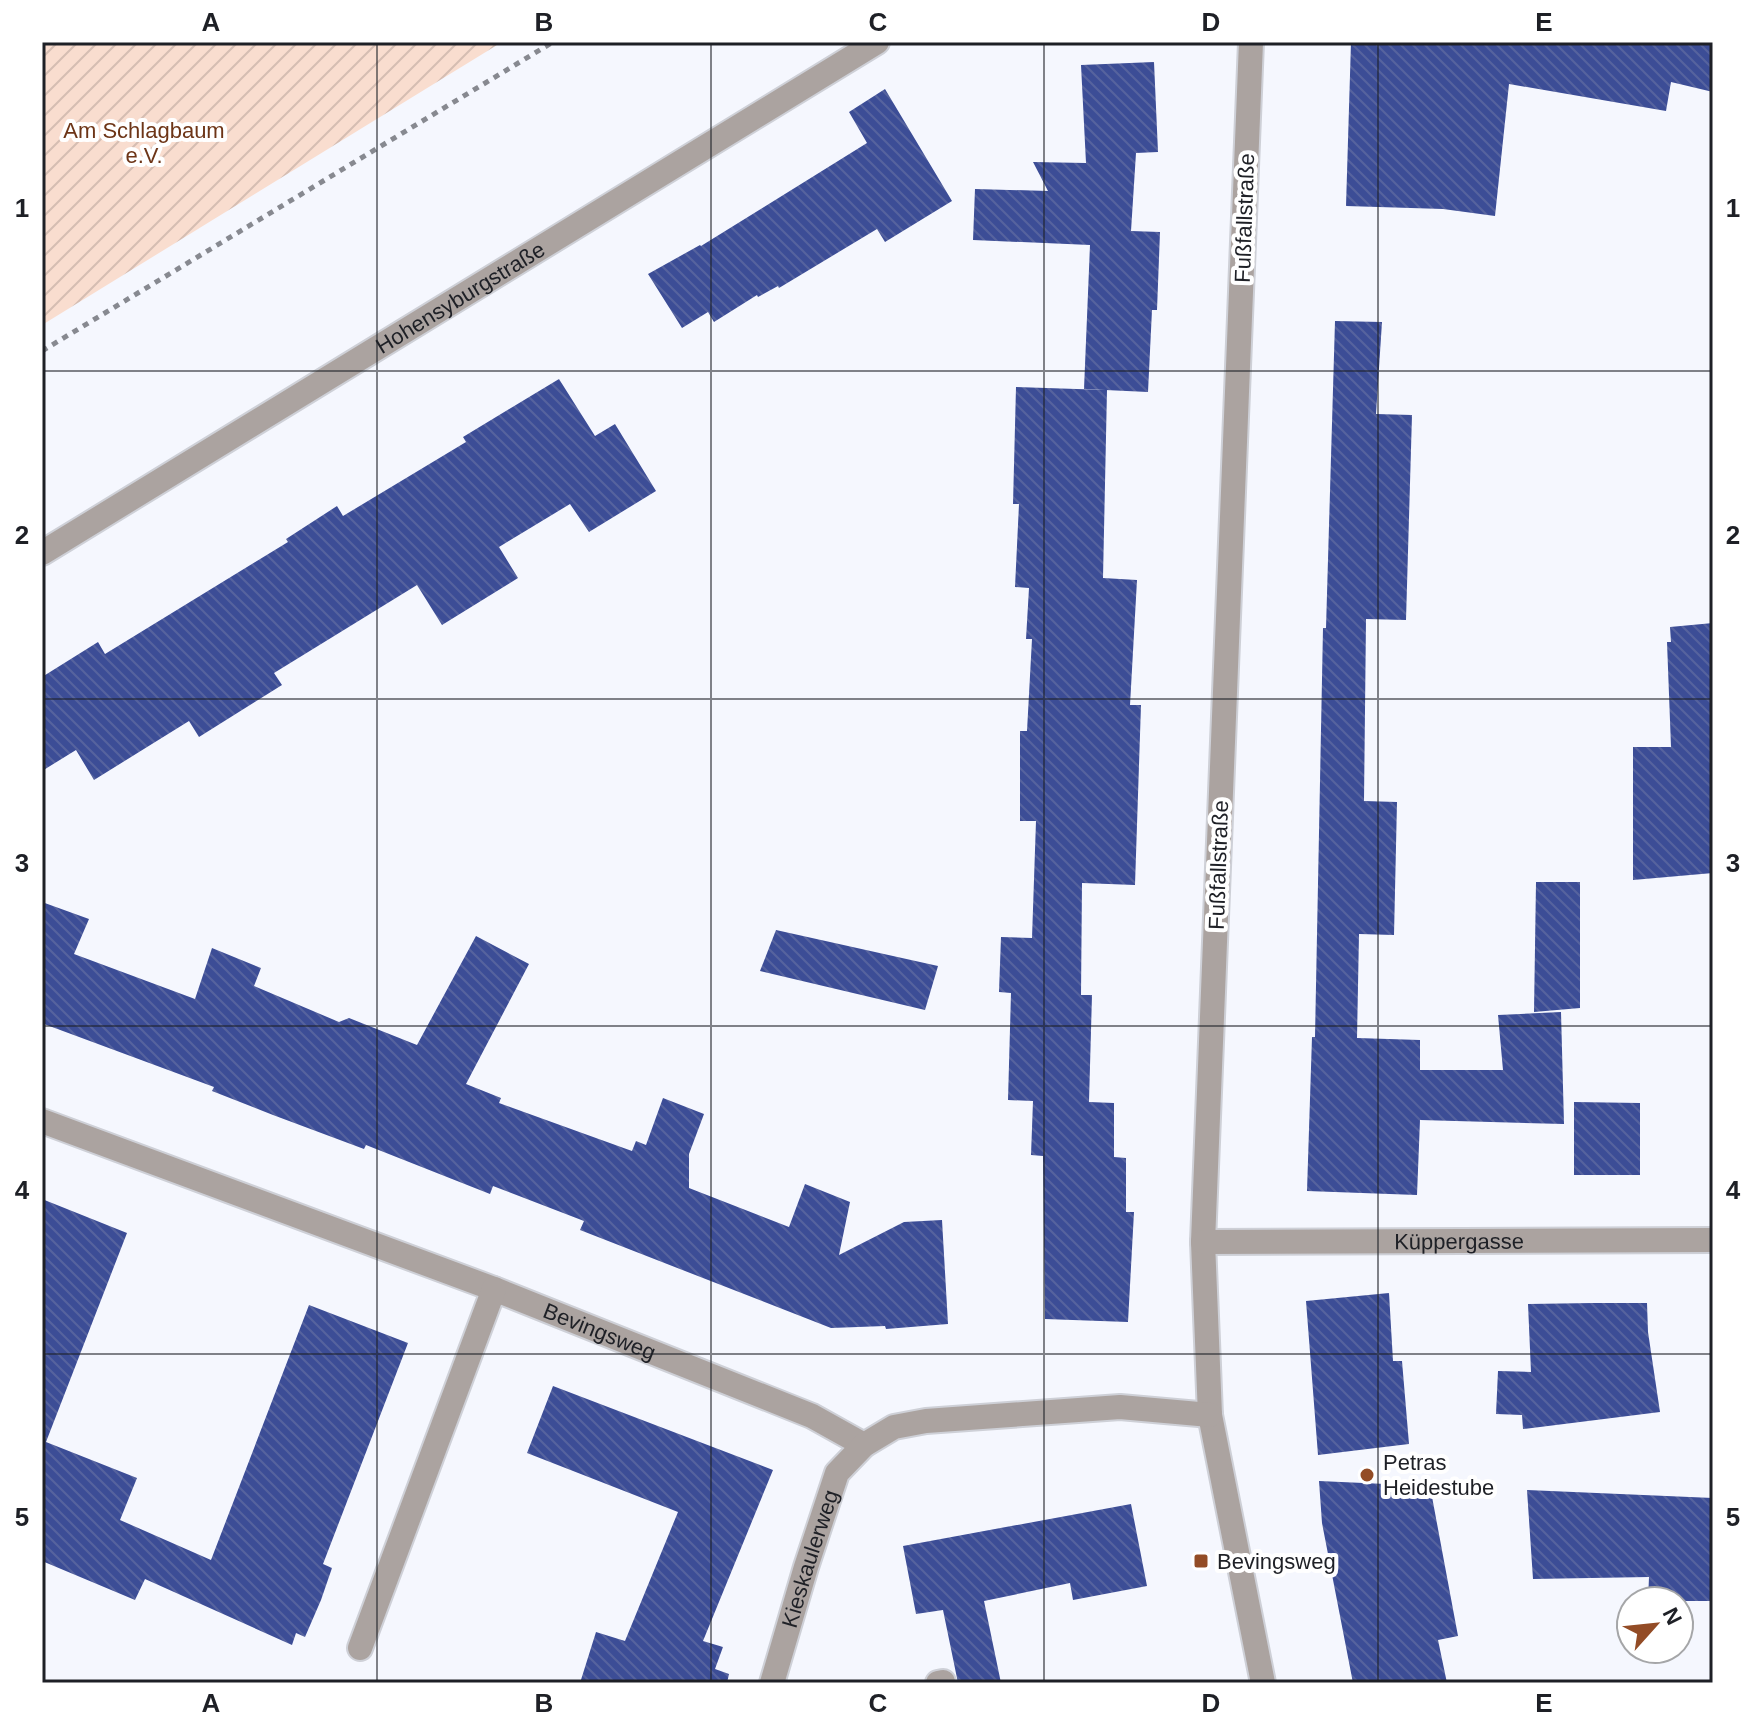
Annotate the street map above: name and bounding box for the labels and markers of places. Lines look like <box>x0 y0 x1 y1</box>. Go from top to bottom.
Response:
place label: Petras Heidestube <box>1383 1450 1494 1500</box>
marker: Petras Heidestube <box>1358 1466 1376 1484</box>
place label: Bevingsweg <box>1217 1549 1336 1574</box>
marker: Bevingsweg <box>1192 1552 1210 1570</box>

